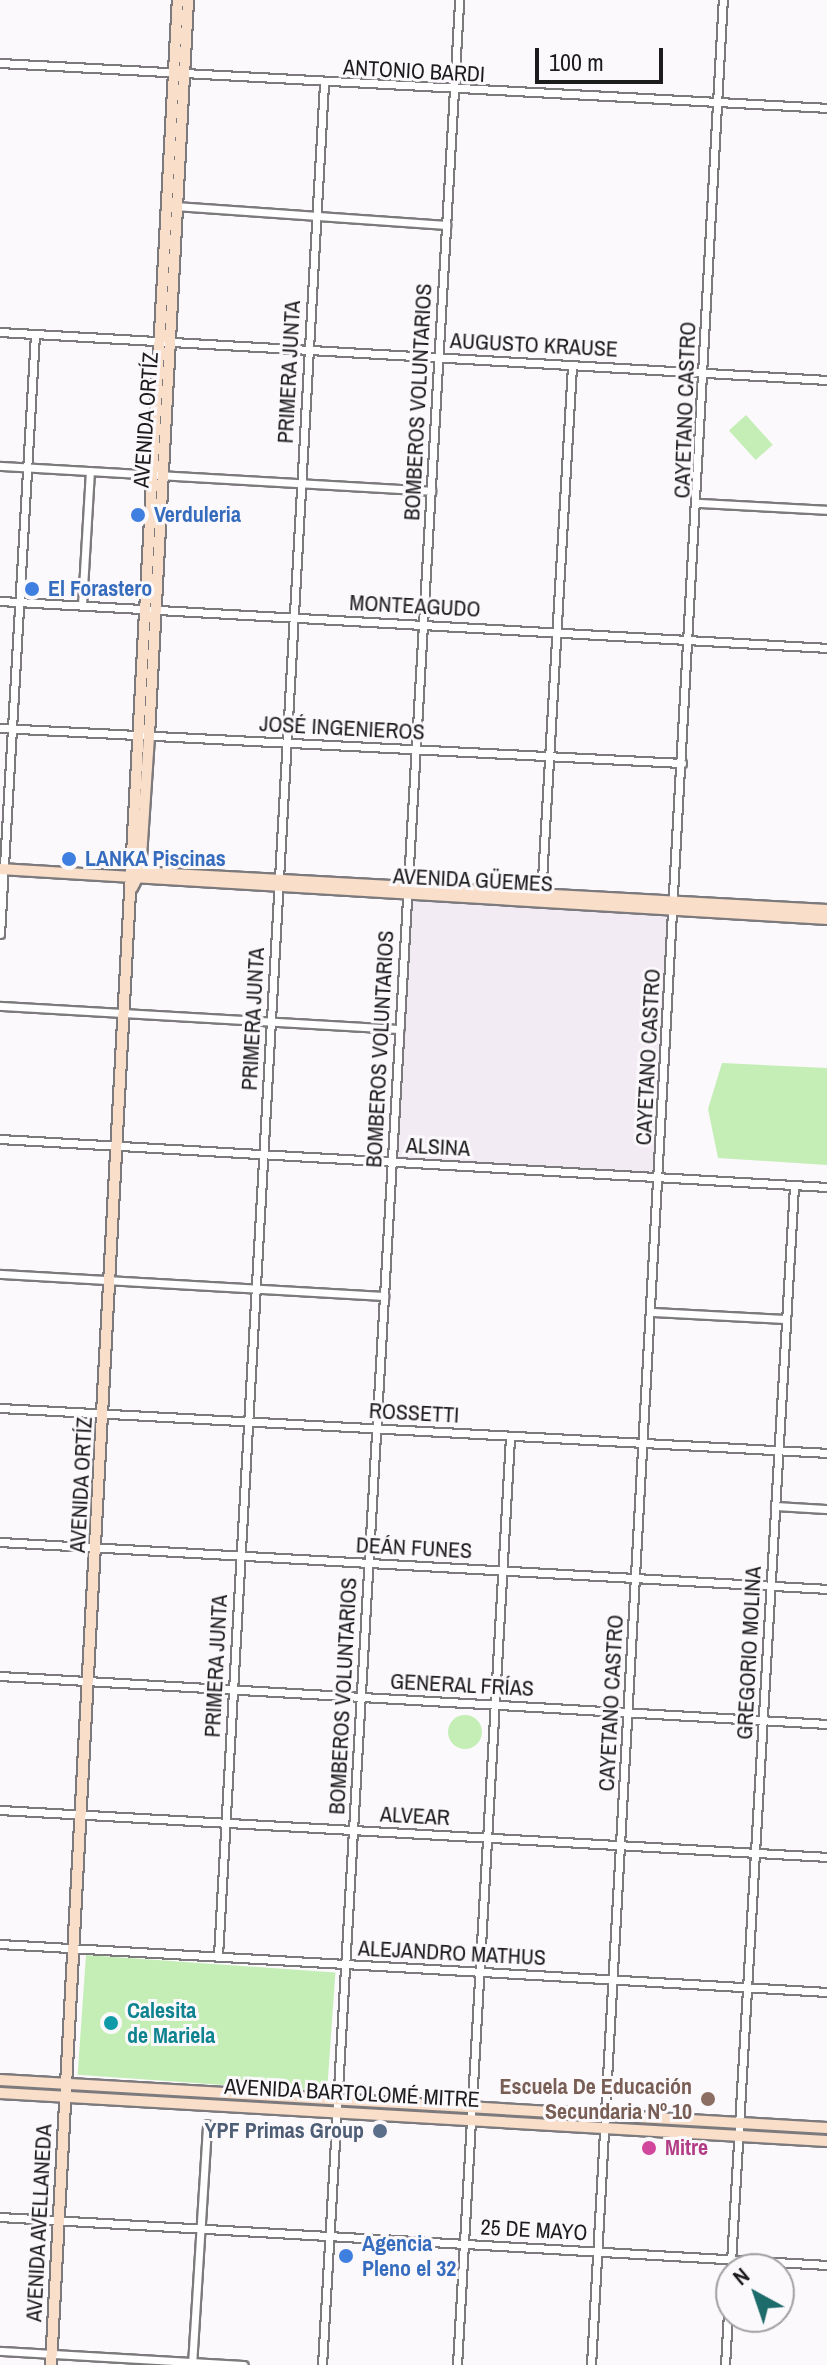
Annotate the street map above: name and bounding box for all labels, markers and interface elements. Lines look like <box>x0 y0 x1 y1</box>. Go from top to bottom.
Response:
scale bar <box>539 32 667 82</box>
text: 100 m <box>549 46 604 78</box>
street label: ANTONIO BARDI <box>342 54 486 88</box>
street label: BOMBEROS VOLUNTARIOS <box>399 283 437 521</box>
street label: PRIMERA JUNTA <box>272 299 306 445</box>
street label: CAYETANO CASTRO <box>669 321 701 499</box>
street label: AUGUSTO KRAUSE <box>449 327 619 363</box>
street label: AVENIDA ORTÍZ <box>128 351 164 489</box>
place label: Verduleria <box>154 502 241 528</box>
marker: Verduleria <box>129 506 147 524</box>
place label: El Forastero <box>48 576 152 602</box>
marker: El Forastero <box>23 580 41 598</box>
street label: MONTEAGUDO <box>349 589 481 623</box>
street label: JOSÉ INGENIEROS <box>259 710 425 746</box>
place label: LANKA Piscinas <box>85 846 226 872</box>
marker: LANKA Piscinas <box>60 850 78 868</box>
street label: AVENIDA GÜEMES <box>392 863 554 897</box>
street label: BOMBEROS VOLUNTARIOS <box>361 930 399 1168</box>
street label: PRIMERA JUNTA <box>236 946 270 1092</box>
street label: CAYETANO CASTRO <box>630 968 666 1146</box>
street label: ALSINA <box>405 1132 471 1162</box>
street label: ROSSETTI <box>368 1397 460 1429</box>
street label: AVENIDA ORTÍZ <box>64 1416 98 1554</box>
street label: DEÁN FUNES <box>355 1532 473 1564</box>
street label: GREGORIO MOLINA <box>731 1566 767 1740</box>
street label: BOMBEROS VOLUNTARIOS <box>324 1577 362 1815</box>
street label: PRIMERA JUNTA <box>199 1593 233 1739</box>
street label: CAYETANO CASTRO <box>593 1614 629 1792</box>
street label: GENERAL FRÍAS <box>389 1668 535 1702</box>
street label: ALVEAR <box>379 1801 451 1831</box>
street label: ALEJANDRO MATHUS <box>357 1935 547 1971</box>
place label: Calesita de Mariela <box>127 1997 215 2048</box>
marker: Calesita de Mariela <box>102 2014 120 2032</box>
street label: AVENIDA BARTOLOMÉ MITRE <box>223 2073 481 2113</box>
place label: Escuela De Educación Secundaria Nº 10 <box>499 2073 692 2124</box>
marker: Escuela De Educación Secundaria Nº 10 <box>699 2090 717 2108</box>
place label: YPF Primas Group <box>205 2118 364 2144</box>
marker: YPF Primas Group <box>371 2122 389 2140</box>
street label: AVENIDA AVELLANEDA <box>21 2123 57 2323</box>
place label: Mitre <box>665 2135 708 2161</box>
marker: Mitre <box>640 2139 658 2157</box>
street label: 25 DE MAYO <box>480 2214 588 2246</box>
place label: Agencia Pleno el 32 <box>362 2230 456 2282</box>
marker: Agencia Pleno el 32 <box>337 2247 355 2265</box>
north arrow <box>715 2253 795 2333</box>
text: N <box>726 2260 755 2292</box>

